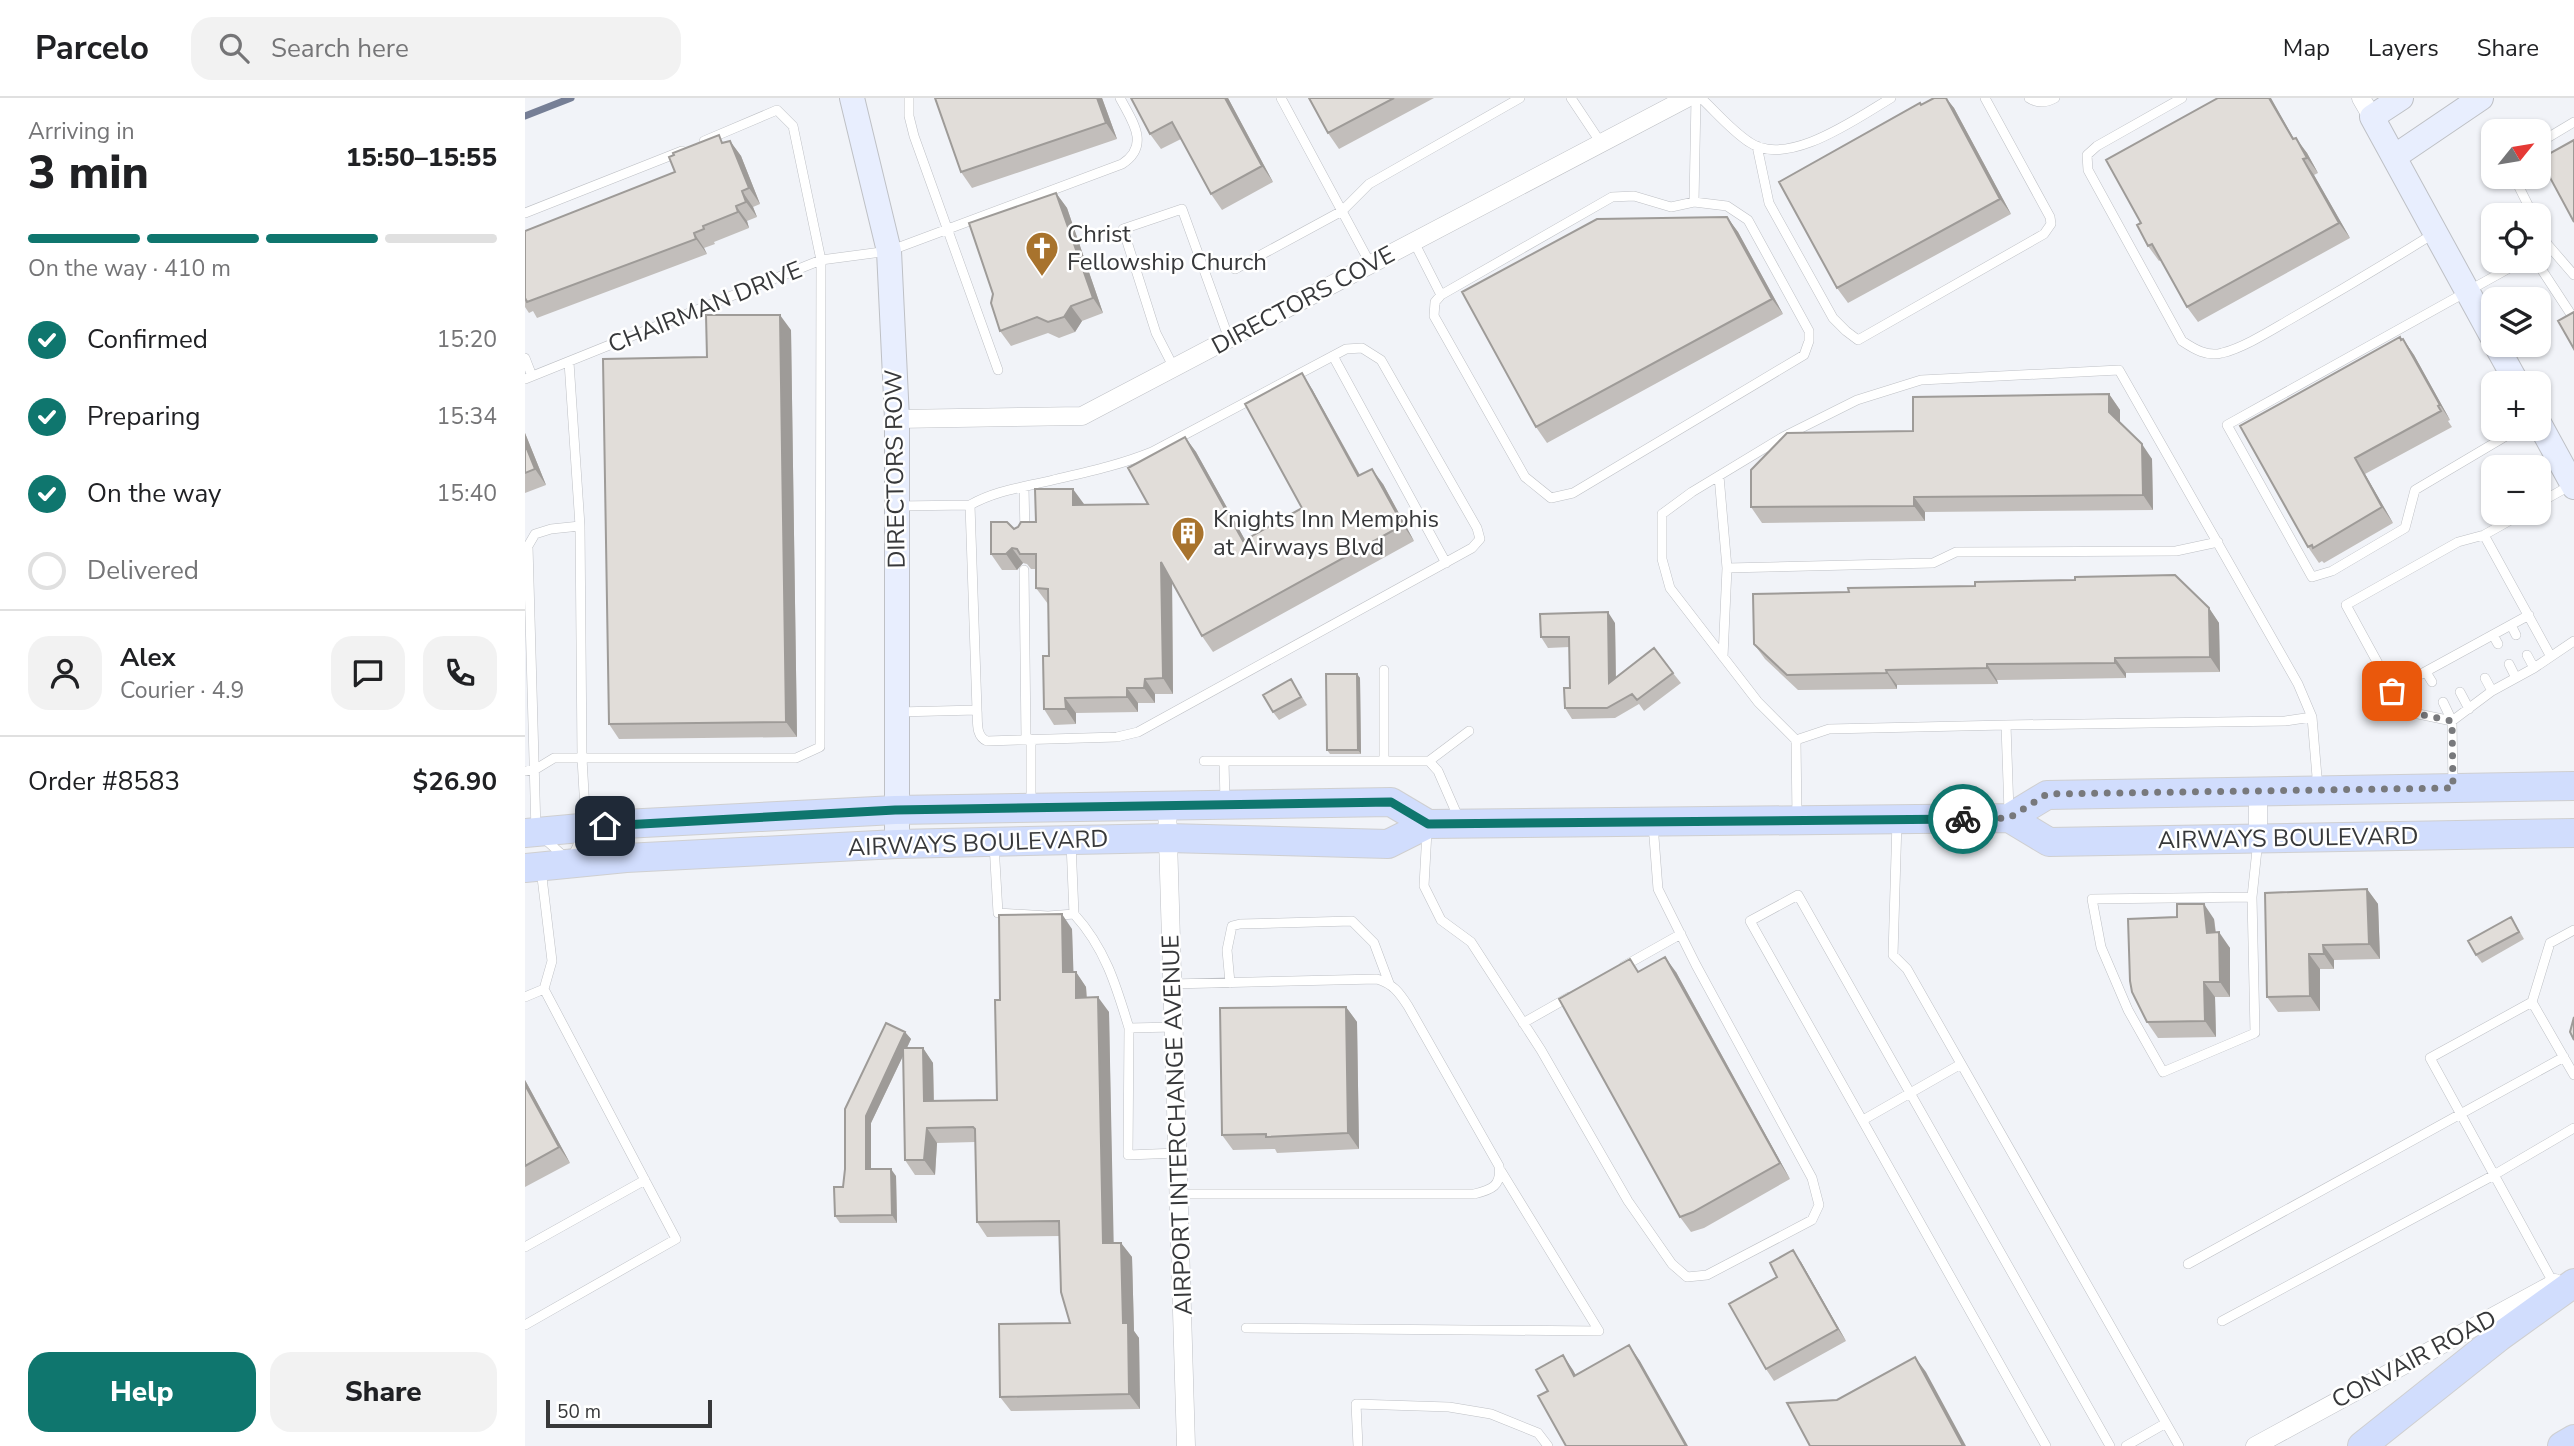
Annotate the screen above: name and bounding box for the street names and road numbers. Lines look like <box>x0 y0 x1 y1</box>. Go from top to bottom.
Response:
street label: DIRECTORS COVE <box>1206 238 1400 362</box>
street label: CHAIRMAN DRIVE <box>603 253 807 361</box>
street label: DIRECTORS ROW <box>877 369 913 569</box>
street label: AIRWAYS BOULEVARD <box>2157 820 2419 856</box>
street label: AIRWAYS BOULEVARD <box>847 822 1109 864</box>
street label: AIRPORT INTERCHANGE AVENUE <box>1154 934 1200 1316</box>
street label: CONVAIR ROAD <box>2326 1302 2502 1416</box>

